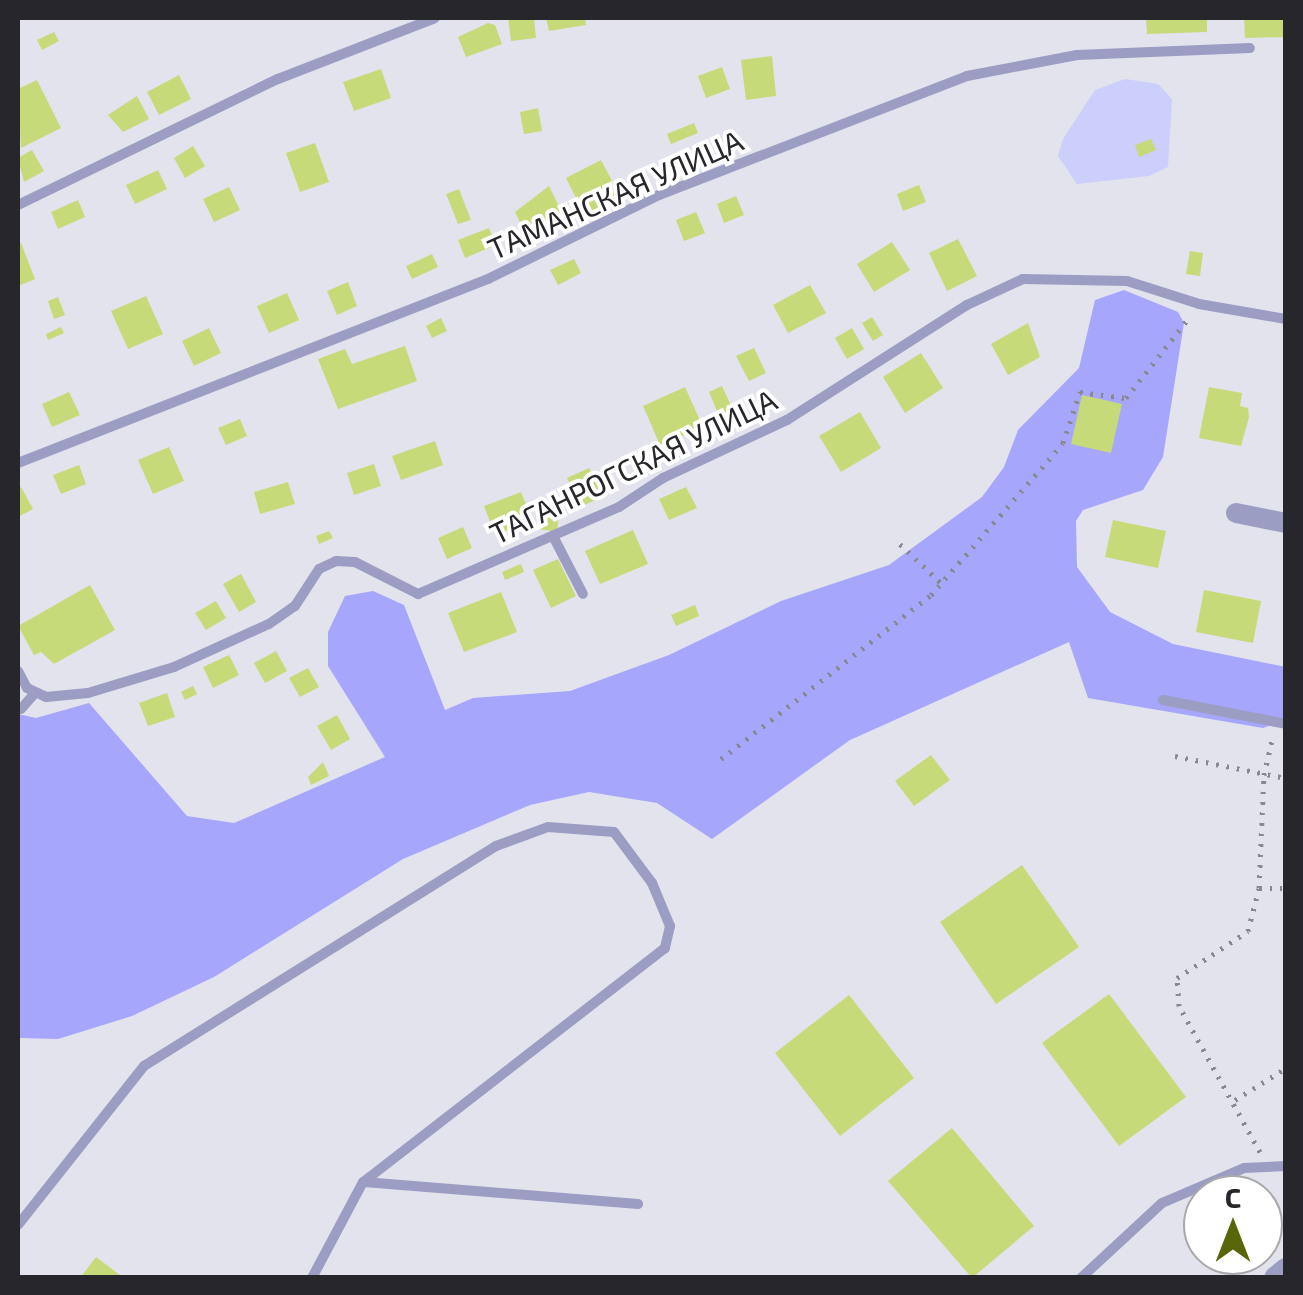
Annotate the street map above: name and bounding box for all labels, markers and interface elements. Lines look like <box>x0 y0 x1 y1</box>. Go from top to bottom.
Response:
street label: ТАМАНСКАЯ УЛИЦА <box>482 122 748 266</box>
street label: ТАГАНРОГСКАЯ УЛИЦА <box>484 381 782 551</box>
north arrow <box>1183 1175 1283 1275</box>
text: С <box>1225 1180 1241 1214</box>

